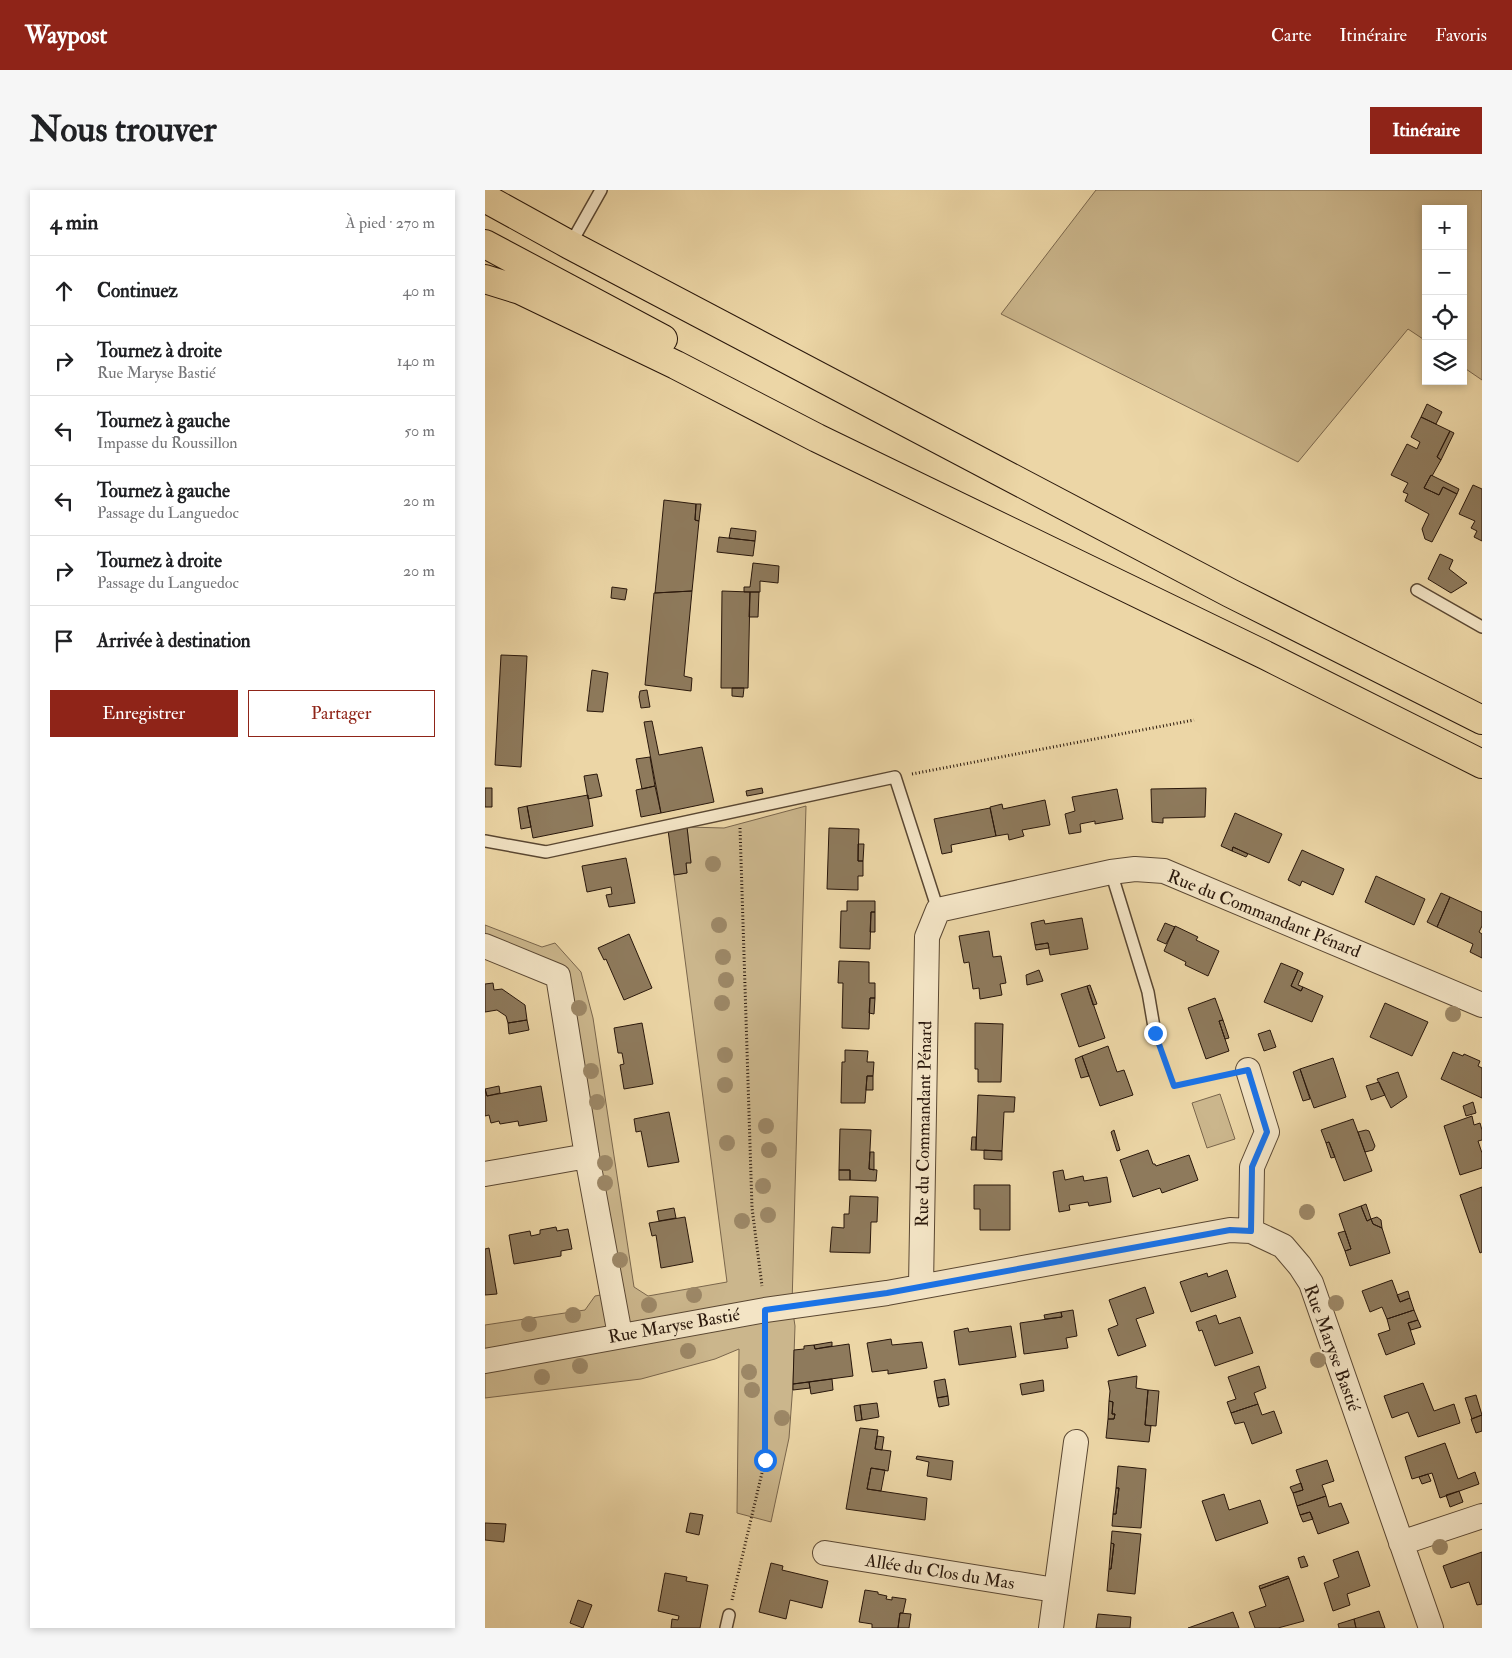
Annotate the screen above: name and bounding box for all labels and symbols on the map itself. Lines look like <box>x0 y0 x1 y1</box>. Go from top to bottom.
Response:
street label: Rue du Commandant Pénard <box>1164 865 1364 963</box>
street label: Rue du Commandant Pénard <box>911 1020 937 1227</box>
route end <box>1144 1022 1167 1045</box>
street label: Rue Maryse Bastié <box>1298 1281 1366 1415</box>
street label: Rue Maryse Bastié <box>606 1303 742 1349</box>
route start <box>754 1449 777 1472</box>
street label: Allée du Clos du Mas <box>863 1549 1016 1595</box>

